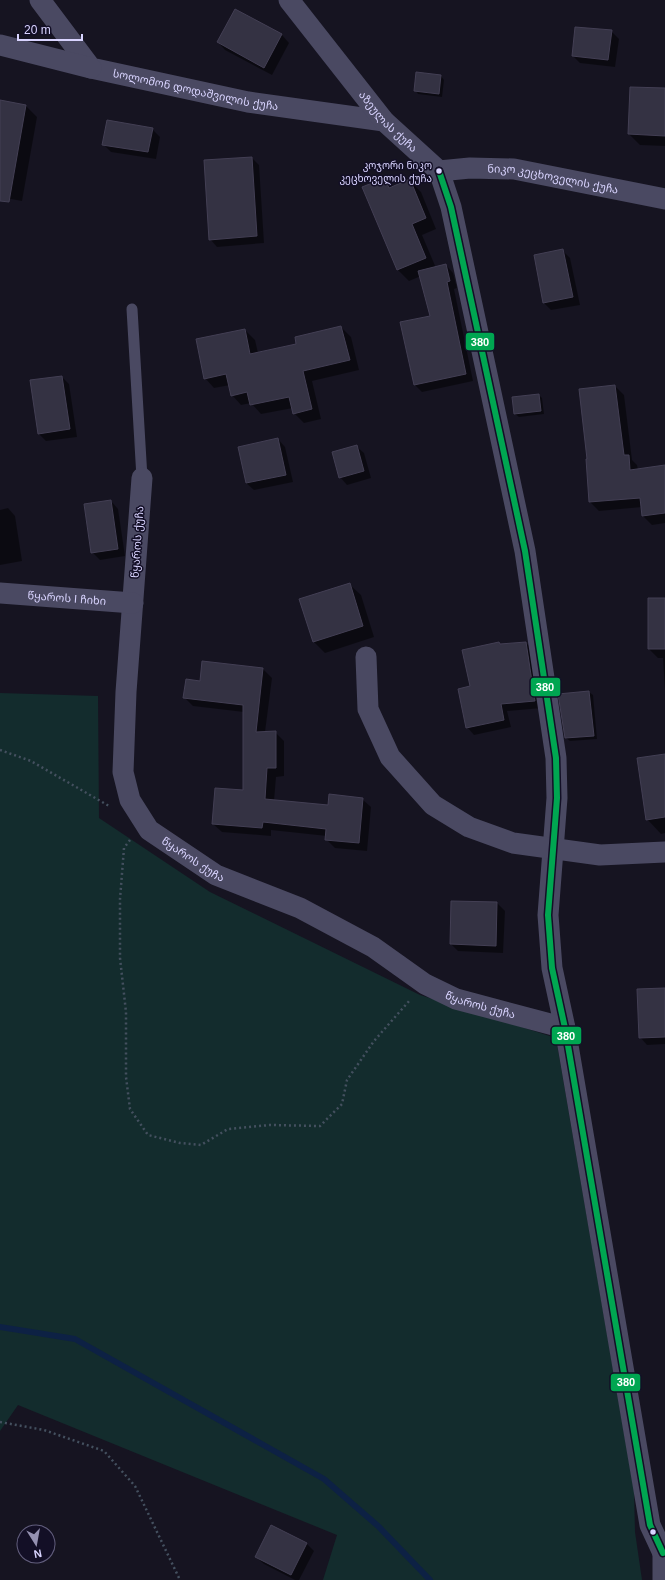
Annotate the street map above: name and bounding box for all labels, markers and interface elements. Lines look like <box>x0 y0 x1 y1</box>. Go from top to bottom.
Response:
scale bar <box>18 16 82 42</box>
text: 20 m <box>24 23 51 37</box>
street label: სოლომონ დოდაშვილის ქუჩა <box>112 67 279 112</box>
street label: აზეულას ქუჩა <box>357 89 420 154</box>
place label: კოჯორი ნიკო კეცხოველის ქუჩა <box>339 160 432 185</box>
street label: ნიკო კეცხოველის ქუჩა <box>487 162 619 196</box>
marker: კოჯორი ნიკო კეცხოველის ქუჩა <box>434 166 444 176</box>
line badge: 380 <box>465 332 495 351</box>
text: 380 <box>471 336 489 348</box>
street label: წყაროს ქუჩა <box>128 506 147 579</box>
street label: წყაროს I ჩიხი <box>27 589 106 607</box>
line badge: 380 <box>530 677 561 697</box>
text: 380 <box>536 681 554 693</box>
street label: წყაროს ქუჩა <box>160 834 226 884</box>
street label: წყაროს ქუჩა <box>443 989 517 1021</box>
line badge: 380 <box>551 1026 582 1045</box>
text: 380 <box>557 1030 575 1042</box>
line badge: 380 <box>610 1373 641 1392</box>
text: 380 <box>617 1376 635 1388</box>
north arrow <box>16 1524 56 1564</box>
unlabelled marker <box>648 1527 658 1537</box>
text: N <box>33 1547 43 1560</box>

